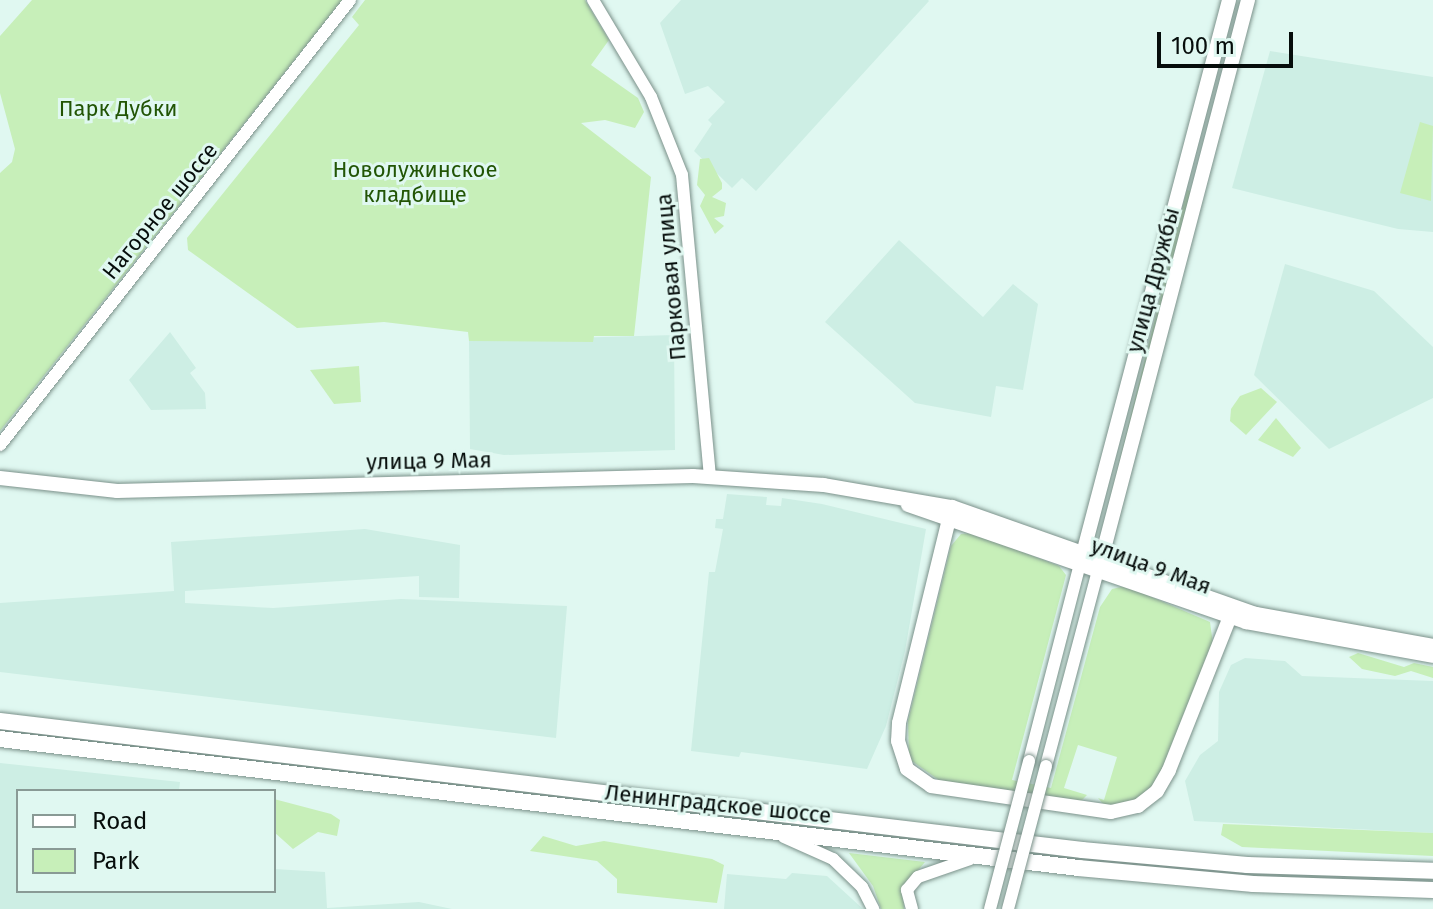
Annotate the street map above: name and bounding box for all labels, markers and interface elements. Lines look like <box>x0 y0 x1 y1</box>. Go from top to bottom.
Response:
scale bar <box>1161 16 1297 66</box>
text: 100 m <box>1171 32 1235 60</box>
park label: Парк Дубки <box>59 96 177 122</box>
street label: Нагорное шоссе <box>97 137 223 285</box>
park label: Новолужинское кладбище <box>333 156 497 208</box>
street label: Парковая улица <box>651 192 691 362</box>
street label: улица Дружбы <box>1121 205 1185 355</box>
street label: улица 9 Мая <box>366 447 492 475</box>
street label: улица 9 Мая <box>1087 532 1215 600</box>
street label: Ленинградское шоссе <box>604 779 832 829</box>
legend <box>16 789 276 893</box>
text: Road <box>92 807 147 835</box>
text: Park <box>92 847 139 875</box>

